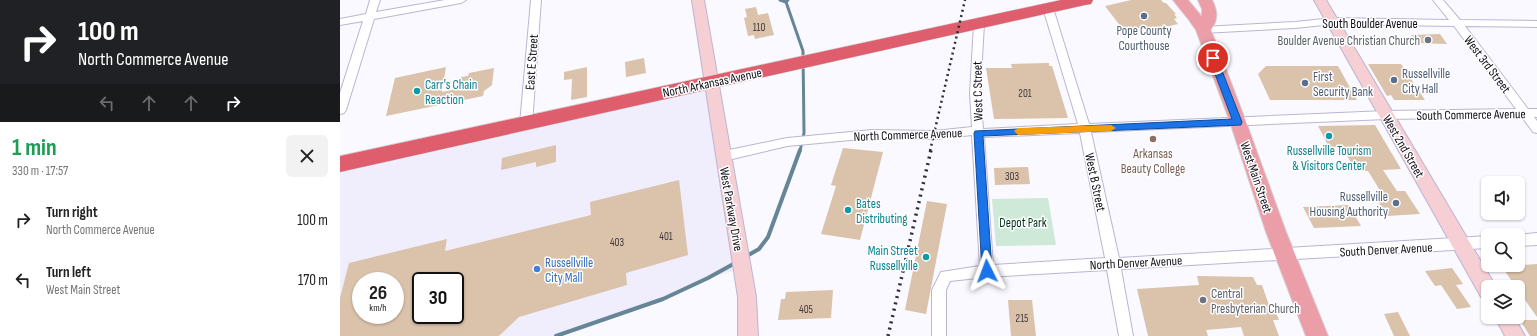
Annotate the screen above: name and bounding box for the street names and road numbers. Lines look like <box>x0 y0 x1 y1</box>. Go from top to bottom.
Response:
street label: South Boulder Avenue <box>1322 16 1418 32</box>
street label: West 3rd Street <box>1460 33 1514 97</box>
street label: East E Street <box>522 34 542 90</box>
street label: West C Street <box>969 61 987 121</box>
street label: North Arkansas Avenue <box>661 65 763 101</box>
street label: South Commerce Avenue <box>1416 106 1526 124</box>
street label: West 2nd Street <box>1379 112 1428 181</box>
street label: North Commerce Avenue <box>853 125 963 145</box>
street label: West Main Street <box>1236 140 1276 215</box>
street label: West B Street <box>1081 151 1109 213</box>
street label: West Parkway Drive <box>716 166 746 252</box>
street label: South Denver Avenue <box>1339 240 1433 260</box>
street label: North Denver Avenue <box>1089 253 1183 273</box>

